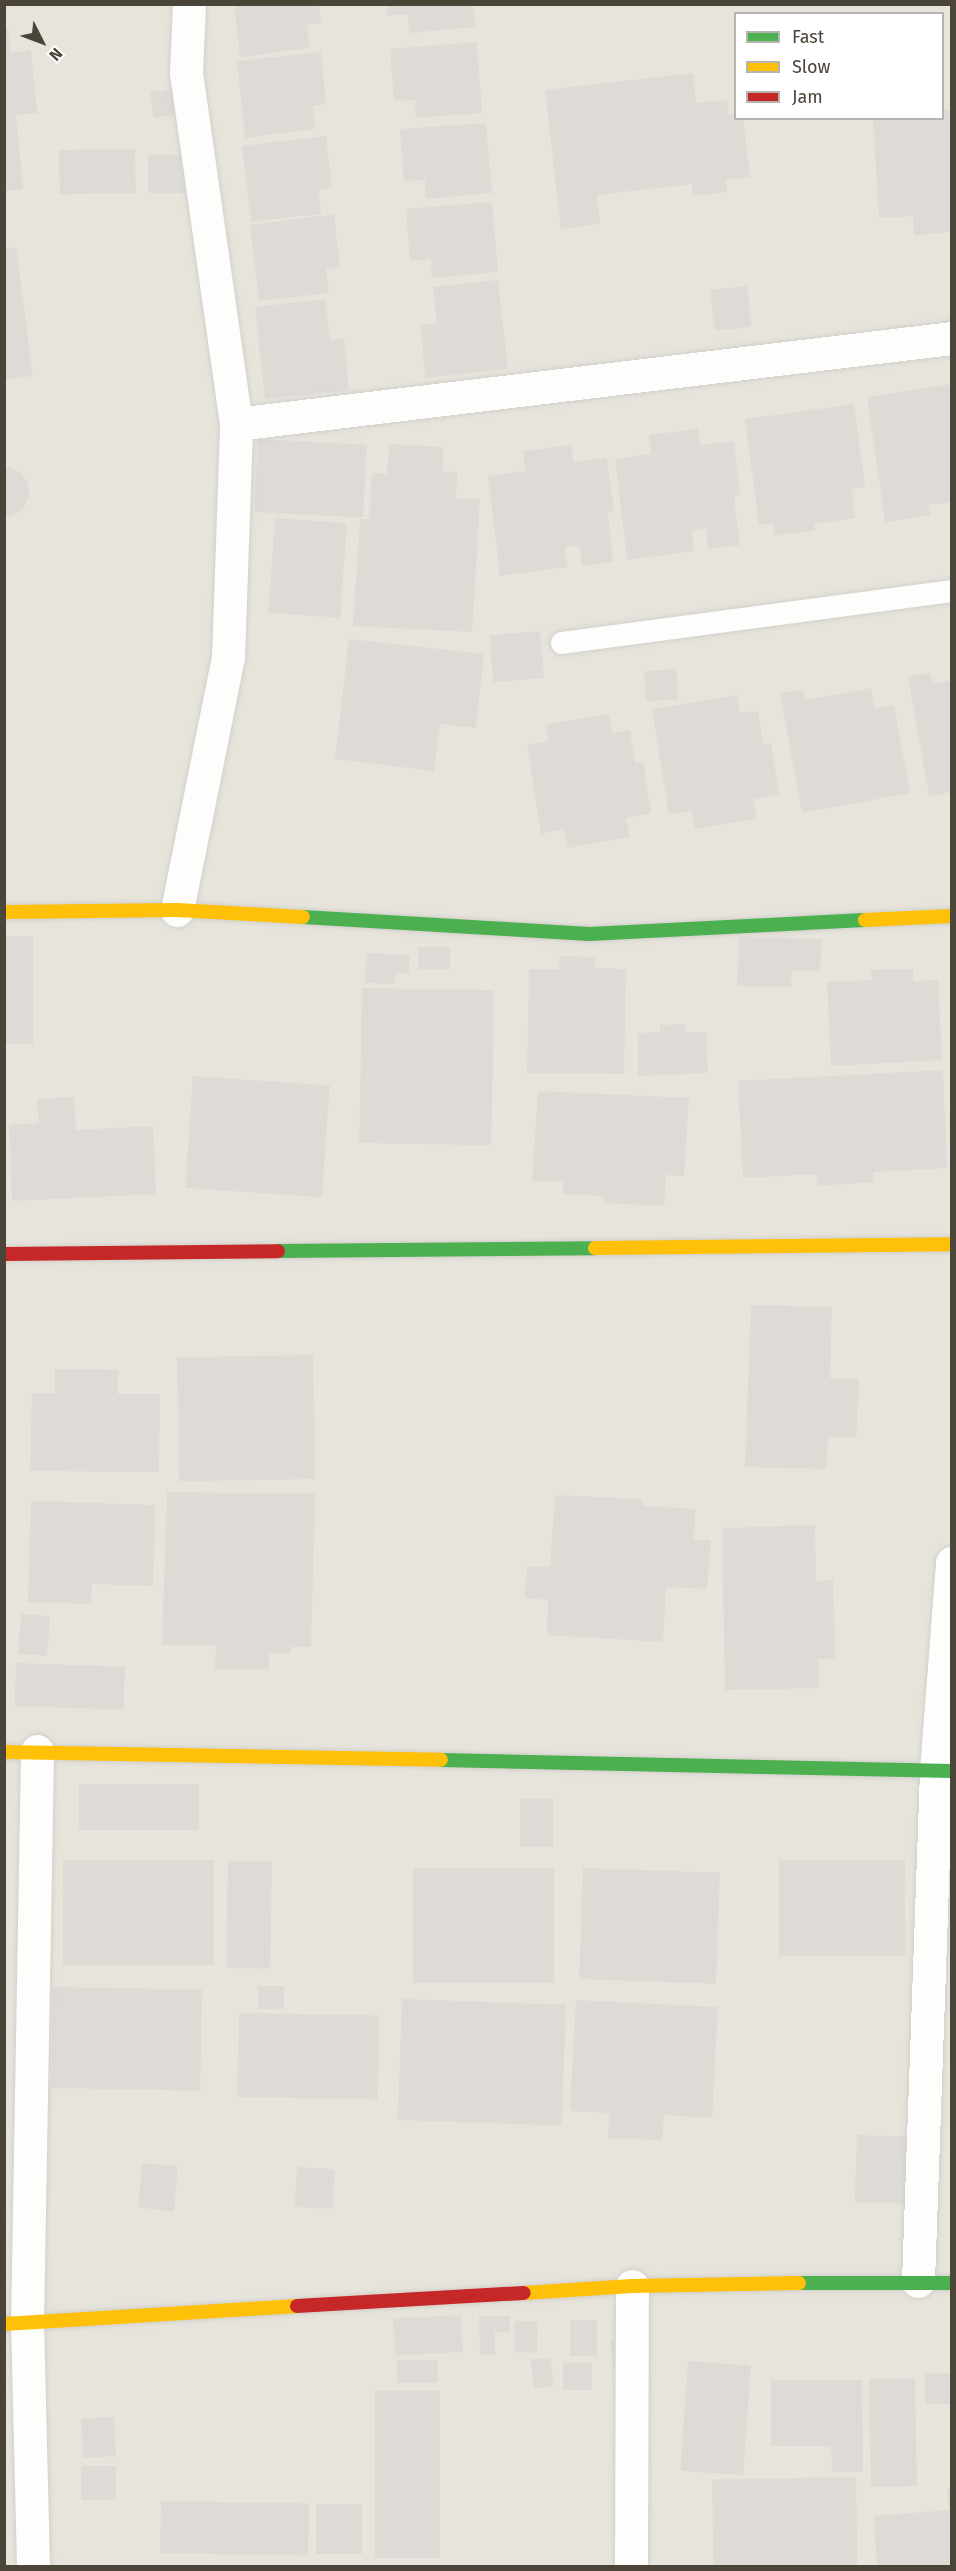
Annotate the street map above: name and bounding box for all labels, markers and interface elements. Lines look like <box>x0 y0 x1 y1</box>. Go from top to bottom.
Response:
north arrow <box>12 12 72 72</box>
legend <box>734 12 944 120</box>
text: Fast <box>792 26 824 48</box>
text: N <box>45 44 66 65</box>
text: Slow <box>792 56 830 78</box>
text: Jam <box>792 86 823 108</box>

